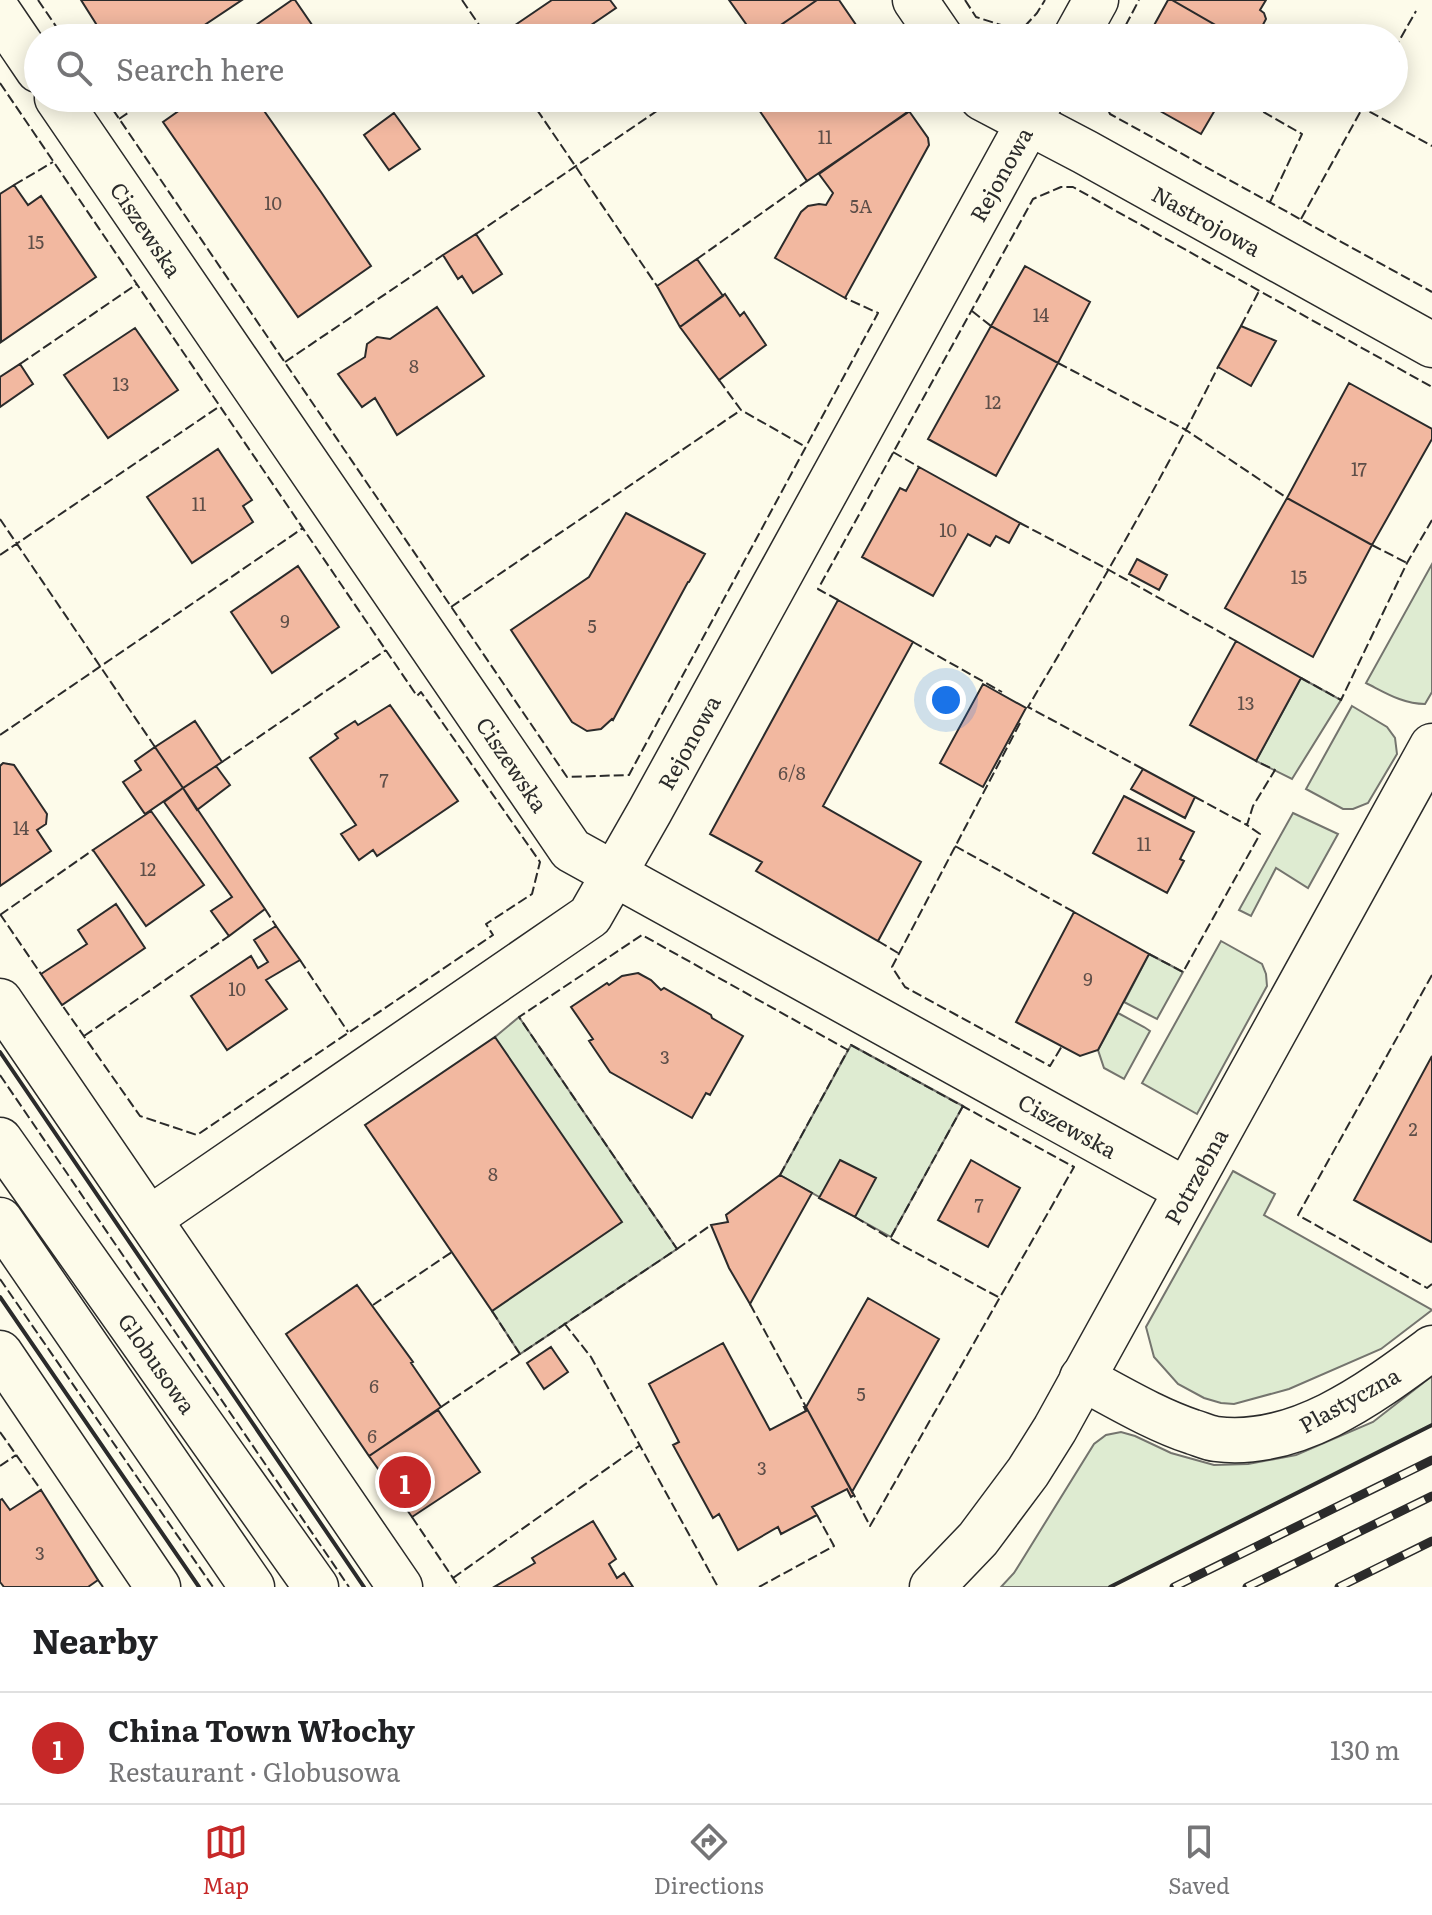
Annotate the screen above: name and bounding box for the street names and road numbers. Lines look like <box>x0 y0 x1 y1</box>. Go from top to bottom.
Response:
street label: Rejonowa <box>960 120 1040 227</box>
street label: Ciszewska <box>103 175 191 283</box>
street label: Nastrojowa <box>1146 176 1268 264</box>
street label: Rejonowa <box>648 688 728 795</box>
street label: Ciszewska <box>469 710 557 818</box>
street label: Ciszewska <box>1013 1084 1124 1166</box>
street label: Potrzebna <box>1155 1122 1235 1230</box>
street label: Globusowa <box>111 1306 205 1420</box>
street label: Plastyczna <box>1292 1358 1406 1440</box>

